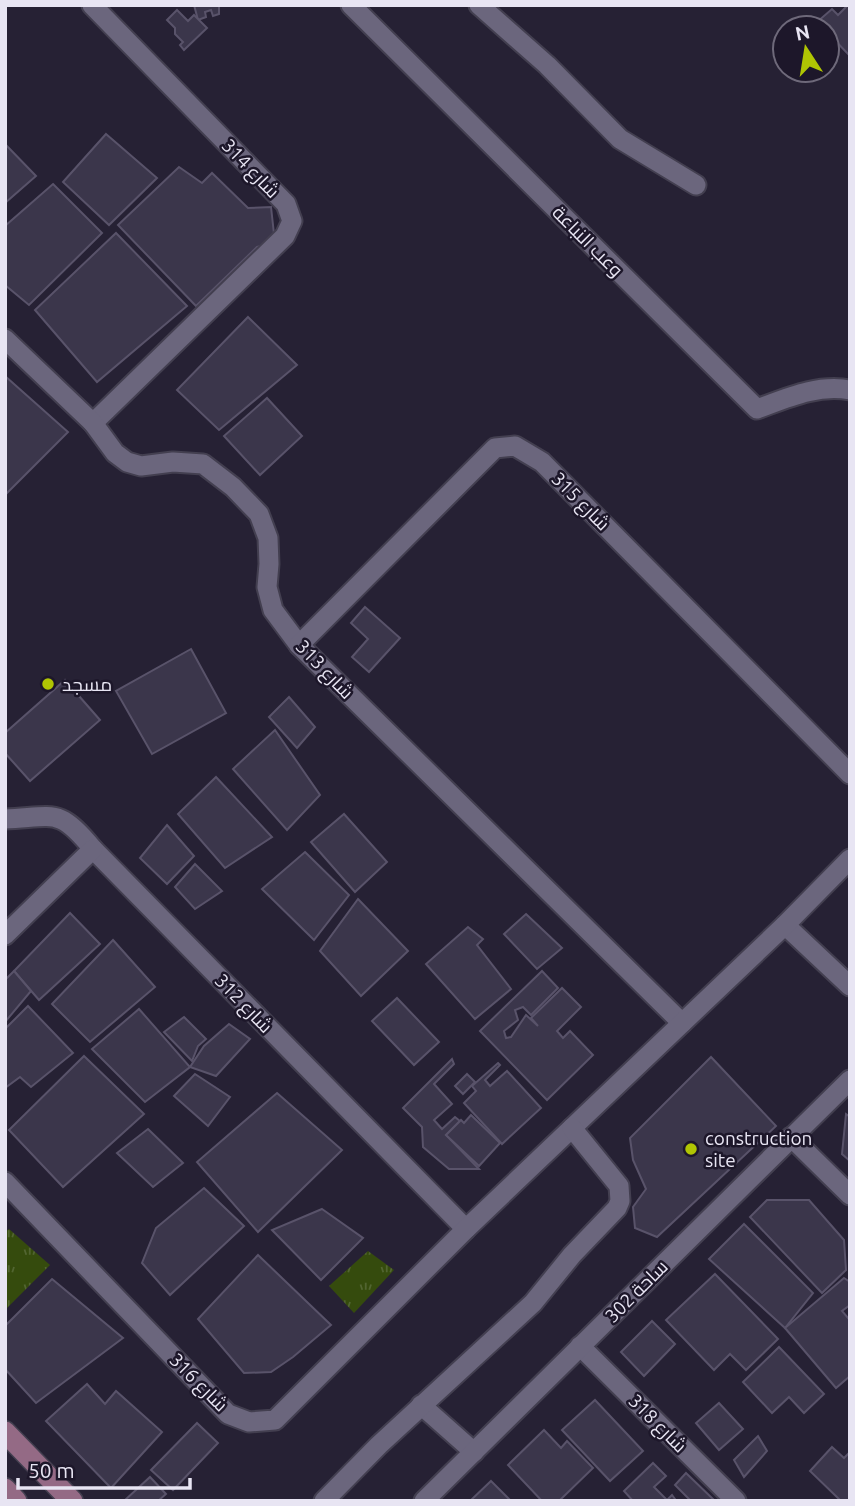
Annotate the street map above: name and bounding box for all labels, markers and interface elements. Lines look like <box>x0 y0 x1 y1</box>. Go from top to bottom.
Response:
north arrow <box>771 14 841 84</box>
text: N <box>793 20 812 45</box>
street label: شارع 314 <box>215 134 284 204</box>
street label: وعب النباعة <box>547 201 628 282</box>
street label: شارع 315 <box>545 467 615 537</box>
street label: شارع 313 <box>289 635 358 705</box>
place label: مسجد <box>62 673 112 695</box>
marker: مسجد <box>40 676 56 692</box>
street label: شارع 312 <box>208 969 277 1039</box>
place label: construction site <box>705 1127 812 1171</box>
marker: construction site <box>683 1141 699 1157</box>
street label: ساحة 302 <box>600 1255 672 1327</box>
street label: شارع 316 <box>163 1348 233 1418</box>
street label: شارع 318 <box>622 1389 692 1459</box>
scale bar <box>18 1446 189 1490</box>
text: 50 m <box>28 1458 75 1482</box>

